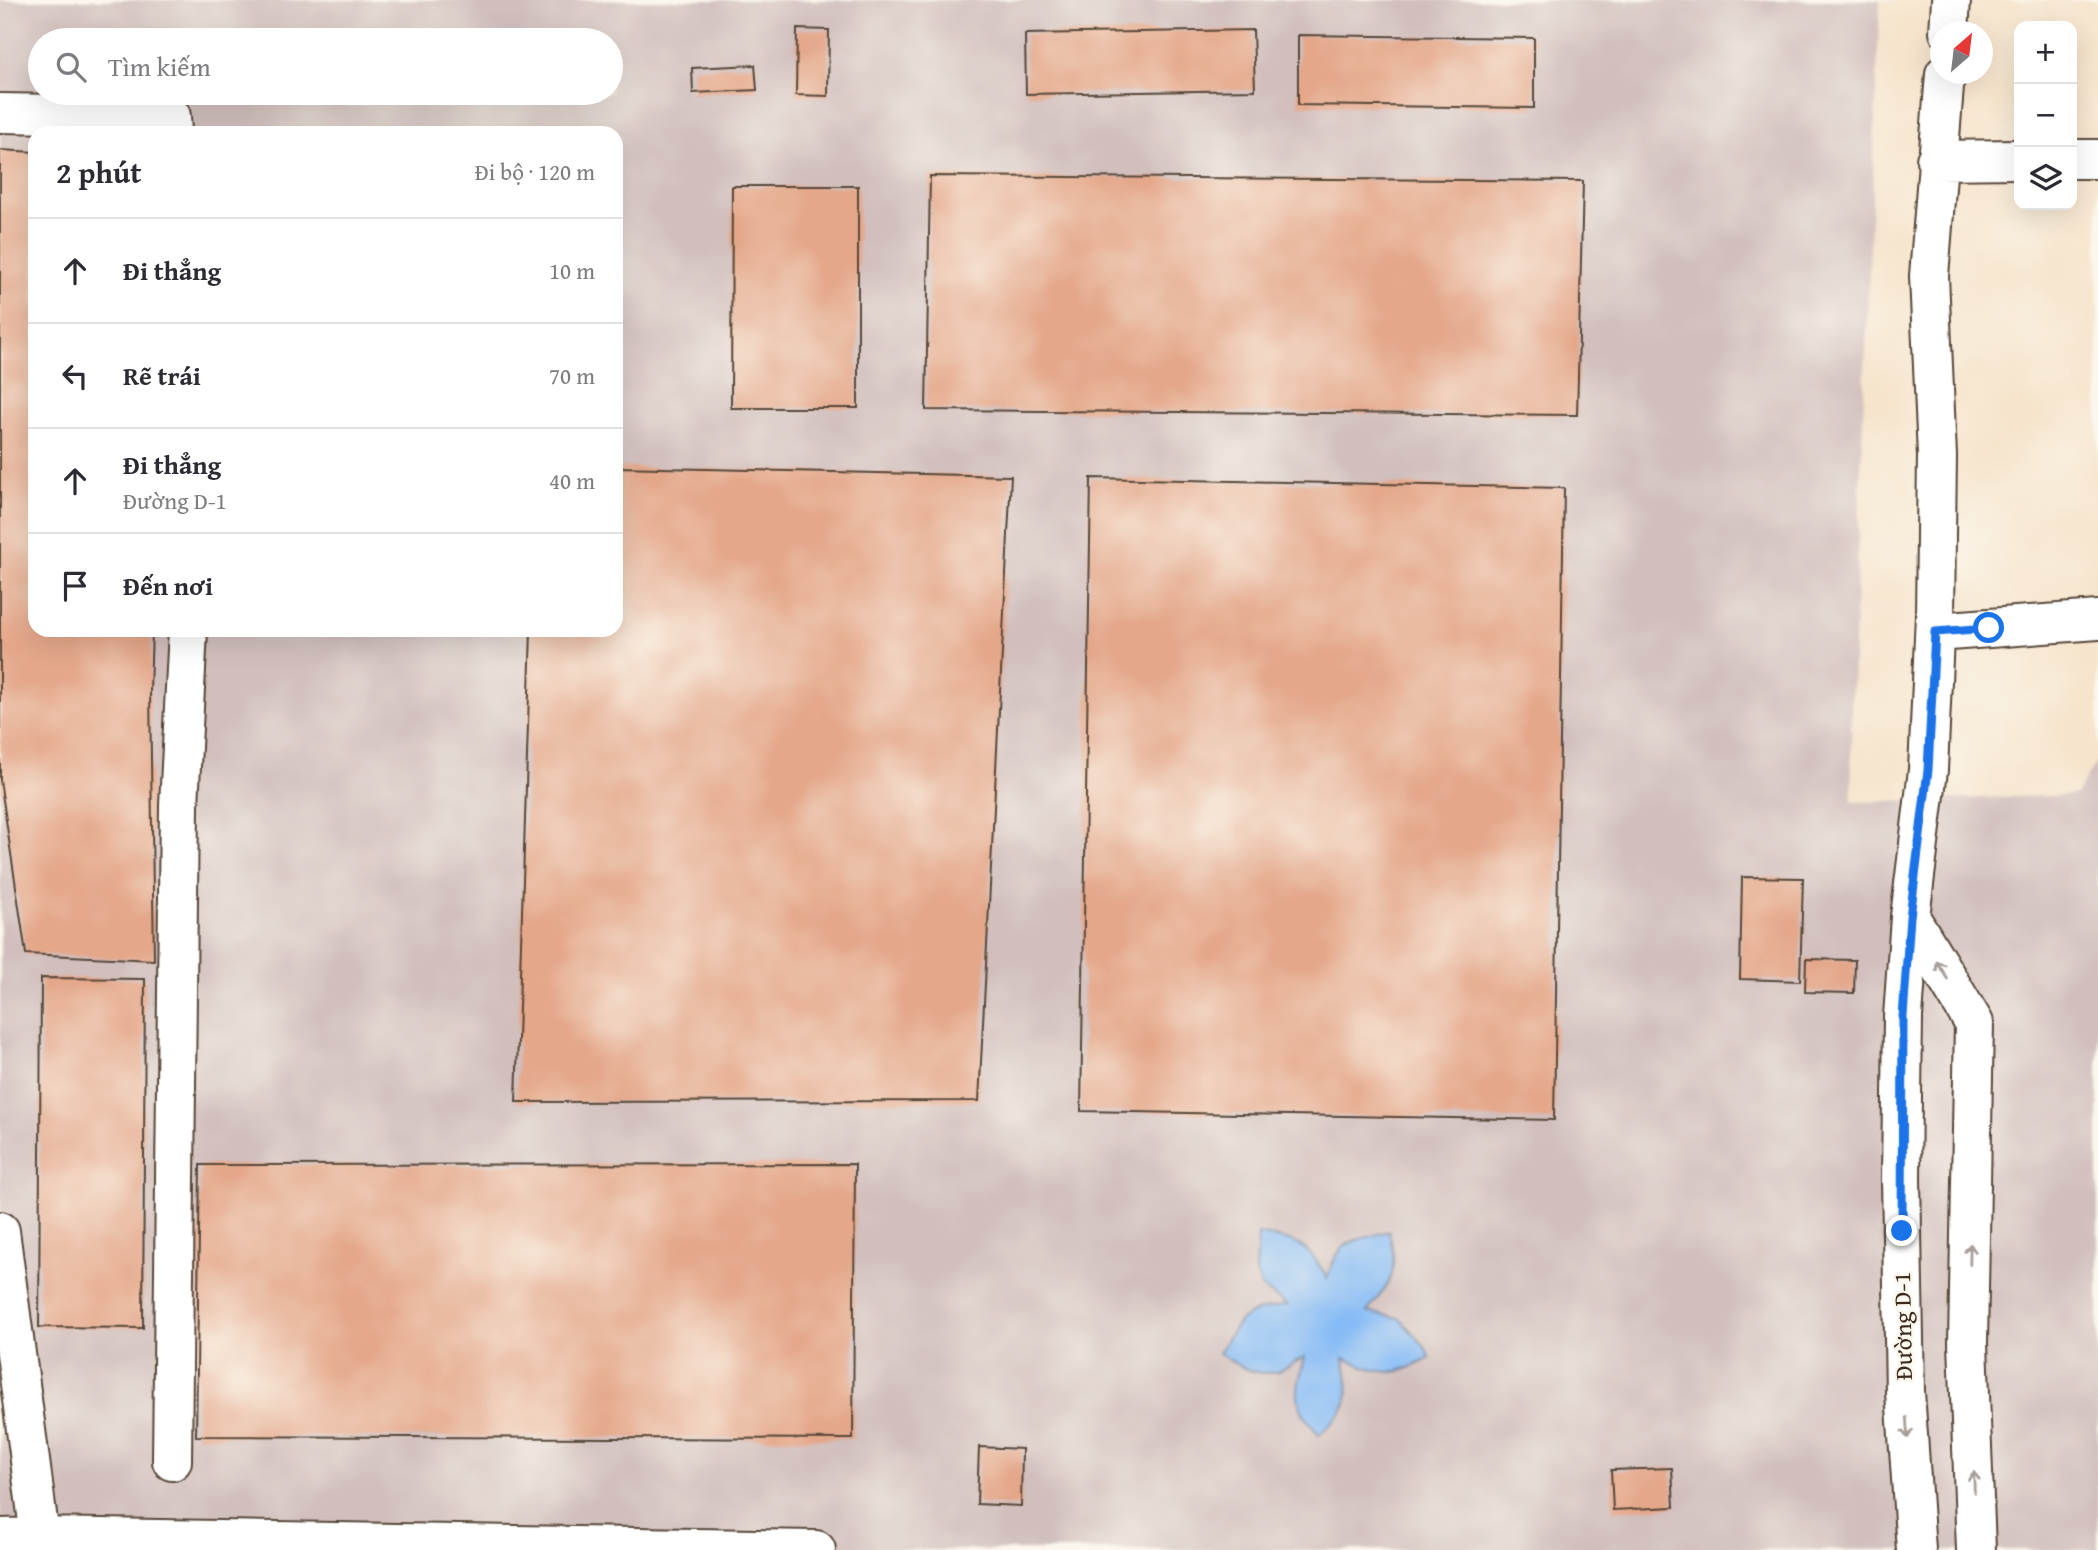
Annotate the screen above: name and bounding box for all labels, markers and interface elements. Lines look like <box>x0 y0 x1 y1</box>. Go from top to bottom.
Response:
north arrow <box>1930 21 1993 84</box>
map controls <box>2014 21 2077 210</box>
button: + <box>2014 21 2077 84</box>
search box <box>28 28 623 105</box>
text: Tìm kiếm <box>108 47 211 86</box>
icon: search <box>52 48 90 86</box>
button: − <box>2014 84 2077 147</box>
button: layers <box>2014 147 2077 210</box>
text: 2 phút <box>56 150 142 194</box>
text: Đi bộ · 120 m <box>475 155 595 188</box>
text: Đi thẳng <box>123 251 221 290</box>
icon: ahead <box>56 252 94 290</box>
text: 10 m <box>549 254 595 287</box>
text: Rẽ trái <box>123 356 201 395</box>
icon: left <box>56 357 94 395</box>
text: 70 m <box>549 359 595 392</box>
text: Đi thẳng <box>123 445 221 484</box>
icon: ahead <box>56 462 94 500</box>
text: 40 m <box>549 464 595 497</box>
text: Đường D-1 <box>123 484 227 517</box>
text: Đến nơi <box>123 566 213 605</box>
icon: arrive <box>56 567 94 605</box>
route start <box>1973 612 2004 643</box>
one-way arrow <box>1935 961 1949 981</box>
route end <box>1886 1215 1917 1246</box>
one-way arrow <box>1963 1243 1977 1266</box>
street label: Đường D-1 <box>1884 1272 1921 1380</box>
one-way arrow <box>1901 1416 1914 1439</box>
one-way arrow <box>1967 1471 1980 1494</box>

